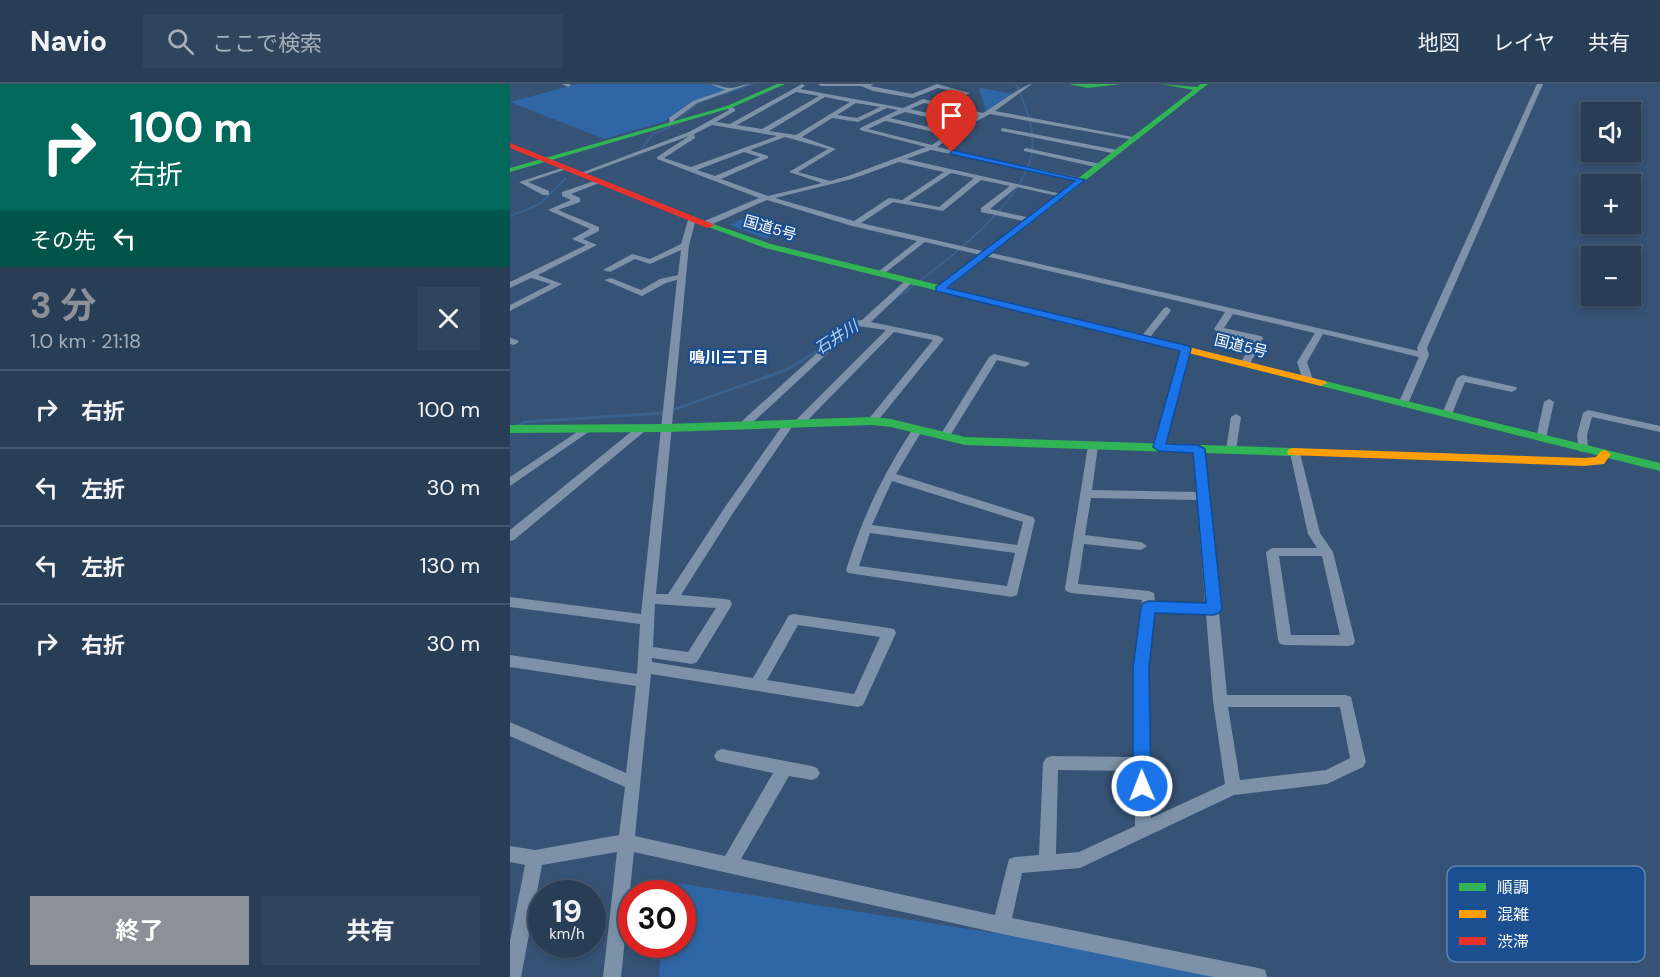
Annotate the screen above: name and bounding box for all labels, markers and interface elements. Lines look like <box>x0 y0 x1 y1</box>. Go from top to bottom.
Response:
search box <box>143 14 563 68</box>
text: Navio <box>30 23 107 60</box>
icon: search <box>164 25 197 58</box>
text: ここで検索 <box>212 29 322 58</box>
text: 地図 <box>1418 29 1460 57</box>
text: レイヤ <box>1493 29 1555 57</box>
text: 共有 <box>1588 29 1630 57</box>
pin <box>926 90 977 152</box>
icon: arrive <box>935 99 968 132</box>
text: 100 m <box>129 100 253 155</box>
map controls <box>1581 102 1641 306</box>
button: sound <box>1581 102 1641 162</box>
icon: right <box>30 108 108 186</box>
text: 右折 <box>129 157 183 192</box>
button: + <box>1581 174 1641 234</box>
street label: 国道5号 <box>741 211 799 245</box>
icon: left <box>108 222 141 255</box>
text: その先 <box>30 226 96 255</box>
button: − <box>1581 246 1641 306</box>
text: 3 分 <box>30 282 96 329</box>
button: close <box>417 287 480 350</box>
water label: 石井川 <box>810 314 864 359</box>
text: 1.0 km · 21:18 <box>30 328 141 354</box>
street label: 国道5号 <box>1212 330 1270 362</box>
district label: 鳴川三丁目 <box>689 347 769 368</box>
icon: right <box>30 393 63 426</box>
text: 100 m <box>418 395 480 424</box>
text: 右折 <box>81 397 125 426</box>
icon: left <box>30 471 63 504</box>
text: 30 m <box>426 473 480 502</box>
text: 左折 <box>81 475 125 504</box>
icon: left <box>30 549 63 582</box>
text: 130 m <box>420 551 480 580</box>
text: 左折 <box>81 553 125 582</box>
icon: right <box>30 627 63 660</box>
text: 30 m <box>426 629 480 658</box>
text: 右折 <box>81 631 125 660</box>
position arrow <box>1110 754 1174 818</box>
legend <box>1447 866 1645 962</box>
text: 順調 <box>1497 877 1529 898</box>
speed limit sign: 30 <box>618 880 696 958</box>
text: 19 <box>552 892 582 931</box>
button: 終了 <box>30 896 249 965</box>
button: 共有 <box>261 896 480 965</box>
text: 混雑 <box>1497 904 1529 925</box>
text: km/h <box>549 924 585 944</box>
text: 渋滞 <box>1497 931 1529 952</box>

